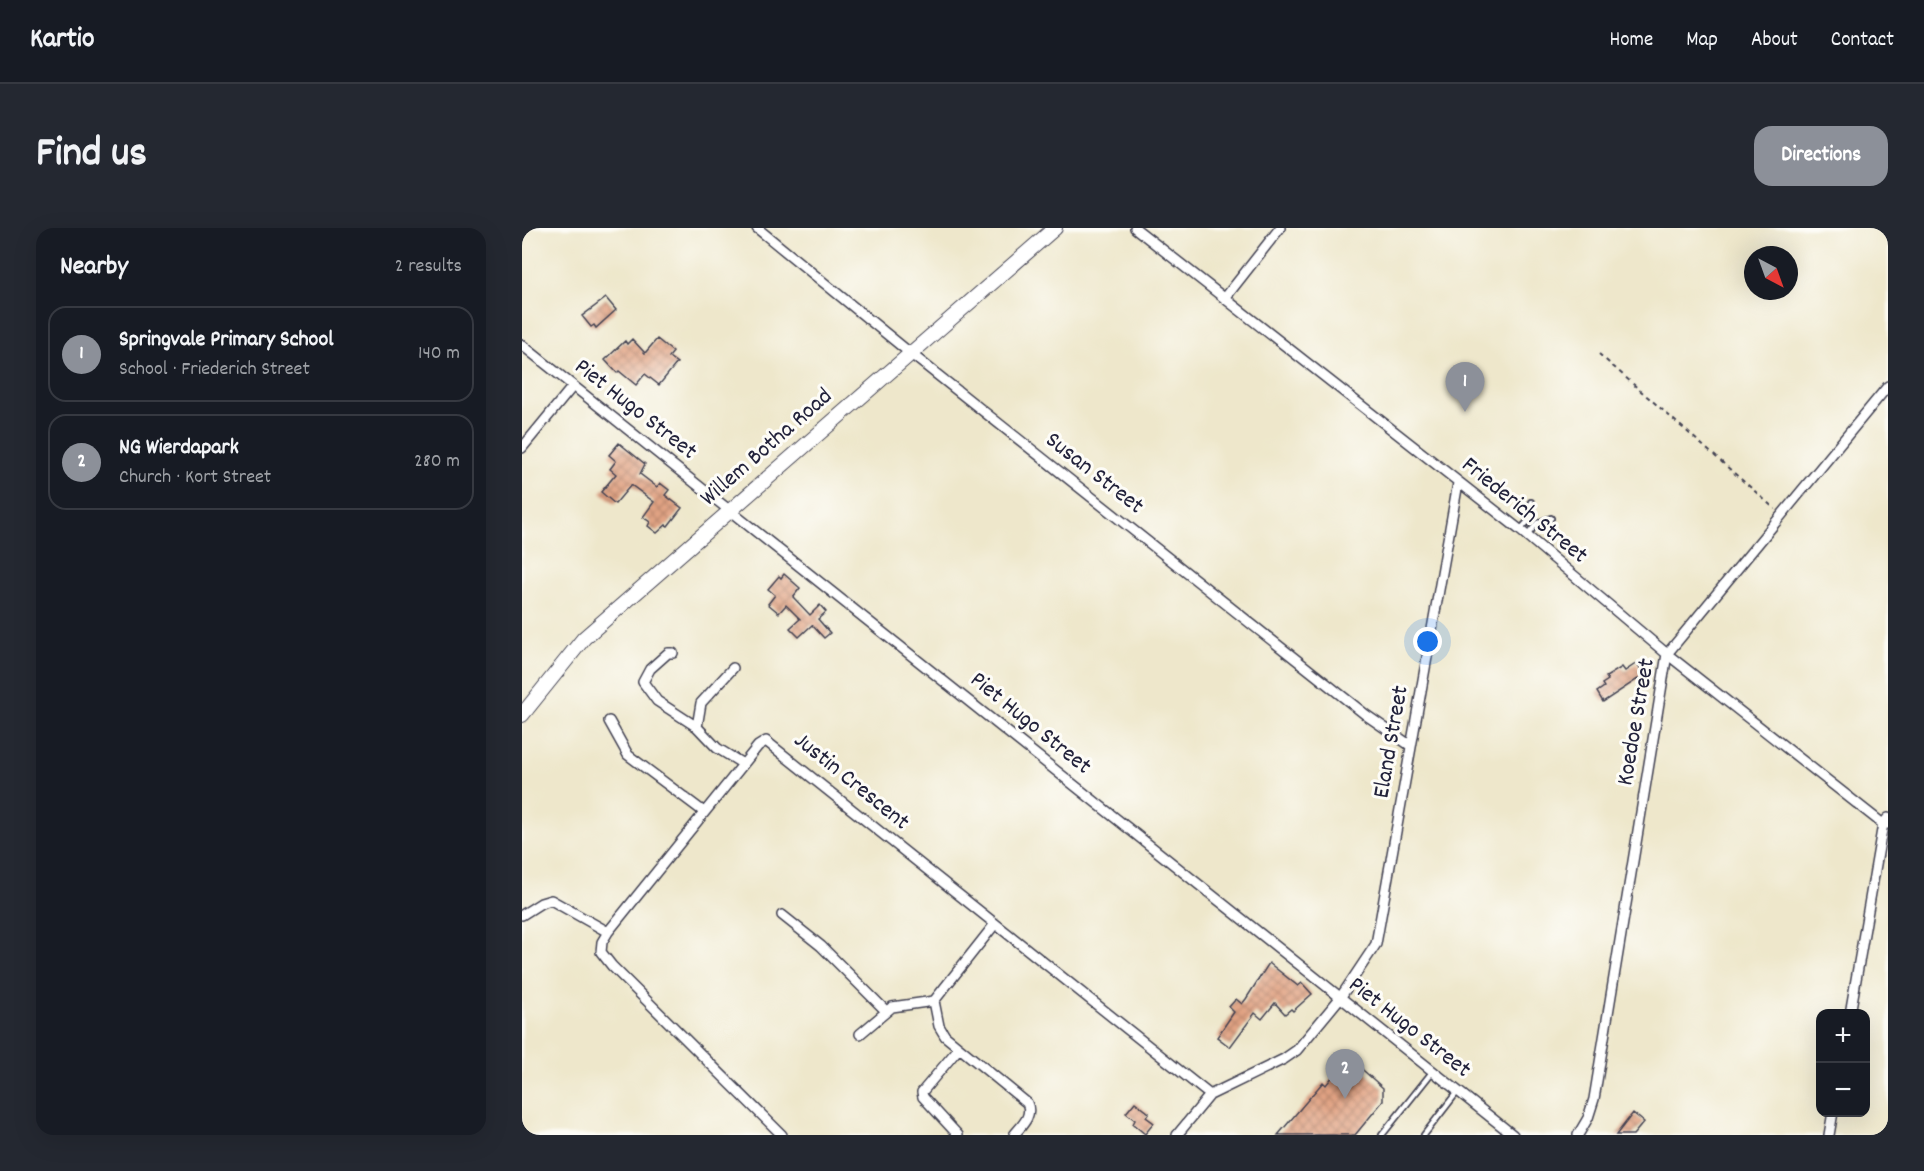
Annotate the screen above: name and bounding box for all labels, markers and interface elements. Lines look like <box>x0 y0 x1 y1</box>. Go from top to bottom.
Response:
text: Kartio <box>30 21 94 61</box>
text: Home <box>1609 26 1653 56</box>
text: Map <box>1686 26 1718 56</box>
text: About <box>1751 26 1798 56</box>
text: Contact <box>1831 26 1894 56</box>
text: Find us <box>36 126 147 186</box>
button: Directions <box>1754 126 1888 186</box>
north arrow <box>1744 246 1798 300</box>
text: Nearby <box>60 249 128 286</box>
text: 2 results <box>395 253 462 281</box>
text: Springvale Primary School <box>119 325 333 356</box>
text: 1 <box>79 340 84 368</box>
text: 140 m <box>418 340 460 368</box>
street label: Piet Hugo Street <box>566 351 704 469</box>
text: School · Friederich Street <box>119 356 310 384</box>
pin: 1 <box>1446 362 1484 412</box>
street label: Willem Botha Road <box>693 381 841 515</box>
street label: Susan Street <box>1037 425 1151 524</box>
text: NG Wierdapark <box>119 433 239 464</box>
text: 2 <box>77 448 86 476</box>
text: 280 m <box>414 448 460 476</box>
street label: Friederich Street <box>1453 449 1595 573</box>
text: Church · Kort Street <box>119 464 271 492</box>
your location <box>1413 627 1442 656</box>
street label: Koedoe Street <box>1609 656 1665 788</box>
street label: Piet Hugo Street <box>962 664 1098 784</box>
street label: Eland Street <box>1365 683 1419 801</box>
street label: Justin Crescent <box>786 725 916 840</box>
street label: Piet Hugo Street <box>1340 969 1478 1087</box>
map controls <box>1816 1009 1870 1117</box>
button: + <box>1816 1009 1870 1063</box>
pin: 2 <box>1326 1050 1364 1099</box>
button: − <box>1816 1063 1870 1117</box>

